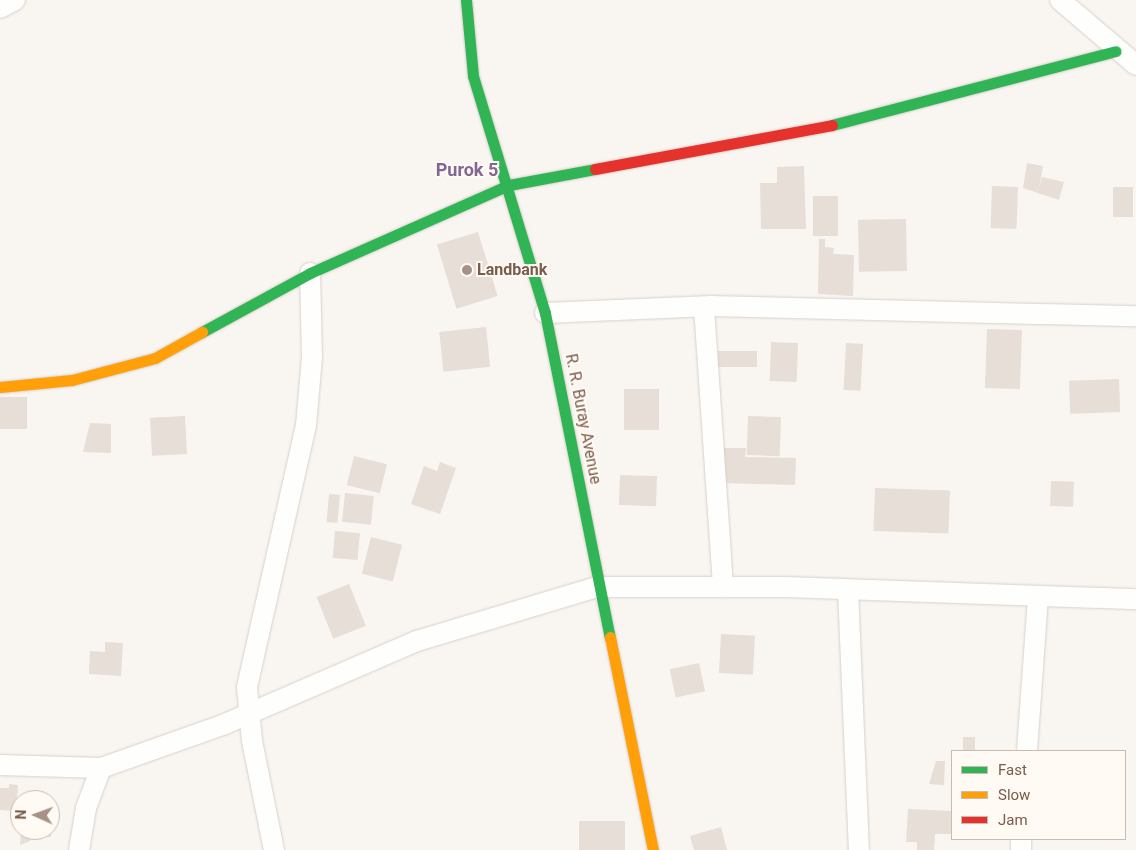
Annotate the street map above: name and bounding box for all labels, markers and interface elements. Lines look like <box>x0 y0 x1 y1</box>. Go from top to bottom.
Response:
district label: Purok 5 <box>436 159 498 181</box>
place label: Landbank <box>477 260 547 280</box>
marker: Landbank <box>461 264 473 276</box>
street label: R. R. Buray Avenue <box>561 352 605 486</box>
legend <box>951 750 1126 840</box>
text: Fast <box>998 761 1027 779</box>
text: Slow <box>998 786 1030 804</box>
north arrow <box>10 790 60 840</box>
text: N <box>13 809 29 820</box>
text: Jam <box>998 811 1028 829</box>

